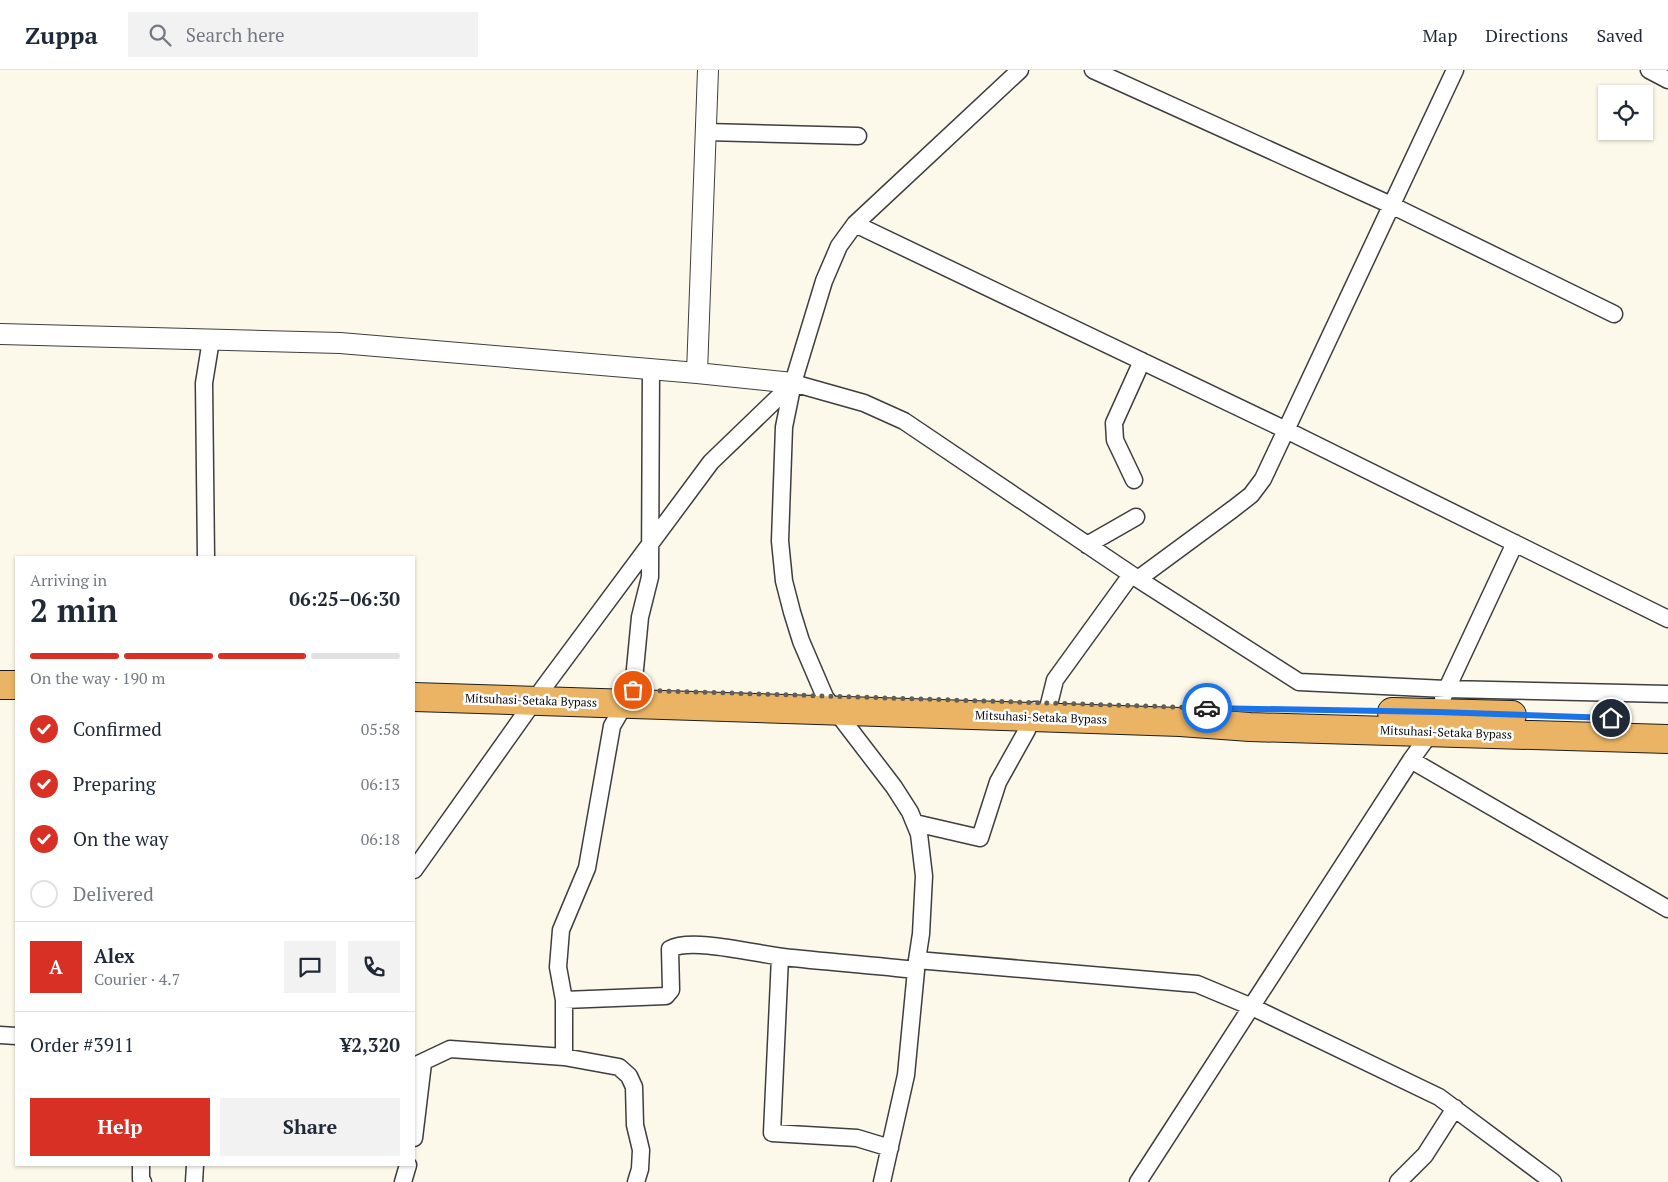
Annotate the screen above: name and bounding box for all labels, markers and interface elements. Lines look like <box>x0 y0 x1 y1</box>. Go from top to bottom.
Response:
search box <box>128 12 478 57</box>
text: Zuppa <box>25 19 98 51</box>
icon: search <box>146 21 174 49</box>
text: Search here <box>186 22 285 47</box>
text: Map <box>1422 23 1457 47</box>
text: Directions <box>1485 23 1568 47</box>
text: Saved <box>1596 23 1643 47</box>
map controls <box>1598 85 1653 140</box>
button: locate <box>1598 85 1653 140</box>
text: Arriving in <box>30 569 107 591</box>
text: 06:25–06:30 <box>289 586 400 611</box>
text: 2 min <box>30 589 118 631</box>
text: On the way · 190 m <box>30 667 165 689</box>
pin <box>612 669 654 711</box>
icon: bag <box>619 676 647 704</box>
courier <box>1182 683 1232 733</box>
street label: Mitsuhasi-Setaka Bypass <box>465 690 597 710</box>
icon: car <box>1193 694 1221 722</box>
pin <box>1590 697 1632 739</box>
icon: home <box>1597 704 1625 732</box>
street label: Mitsuhasi-Setaka Bypass <box>975 707 1107 727</box>
icon: check <box>30 715 58 743</box>
text: Confirmed <box>73 716 162 741</box>
text: 05:58 <box>361 718 400 740</box>
street label: Mitsuhasi-Setaka Bypass <box>1380 722 1512 742</box>
icon: check <box>30 770 58 798</box>
text: Preparing <box>73 771 156 796</box>
text: 06:13 <box>361 773 400 795</box>
icon: check <box>30 825 58 853</box>
text: On the way <box>73 826 168 851</box>
text: 06:18 <box>361 828 400 850</box>
text: Delivered <box>73 881 154 906</box>
button: chat <box>284 941 336 993</box>
button: phone <box>348 941 400 993</box>
text: Alex <box>94 943 135 968</box>
text: A <box>49 954 63 979</box>
text: Courier · 4.7 <box>94 968 180 990</box>
text: Order #3911 <box>30 1032 134 1057</box>
text: ¥2,320 <box>341 1032 400 1057</box>
button: Help <box>30 1098 210 1156</box>
button: Share <box>220 1098 400 1156</box>

